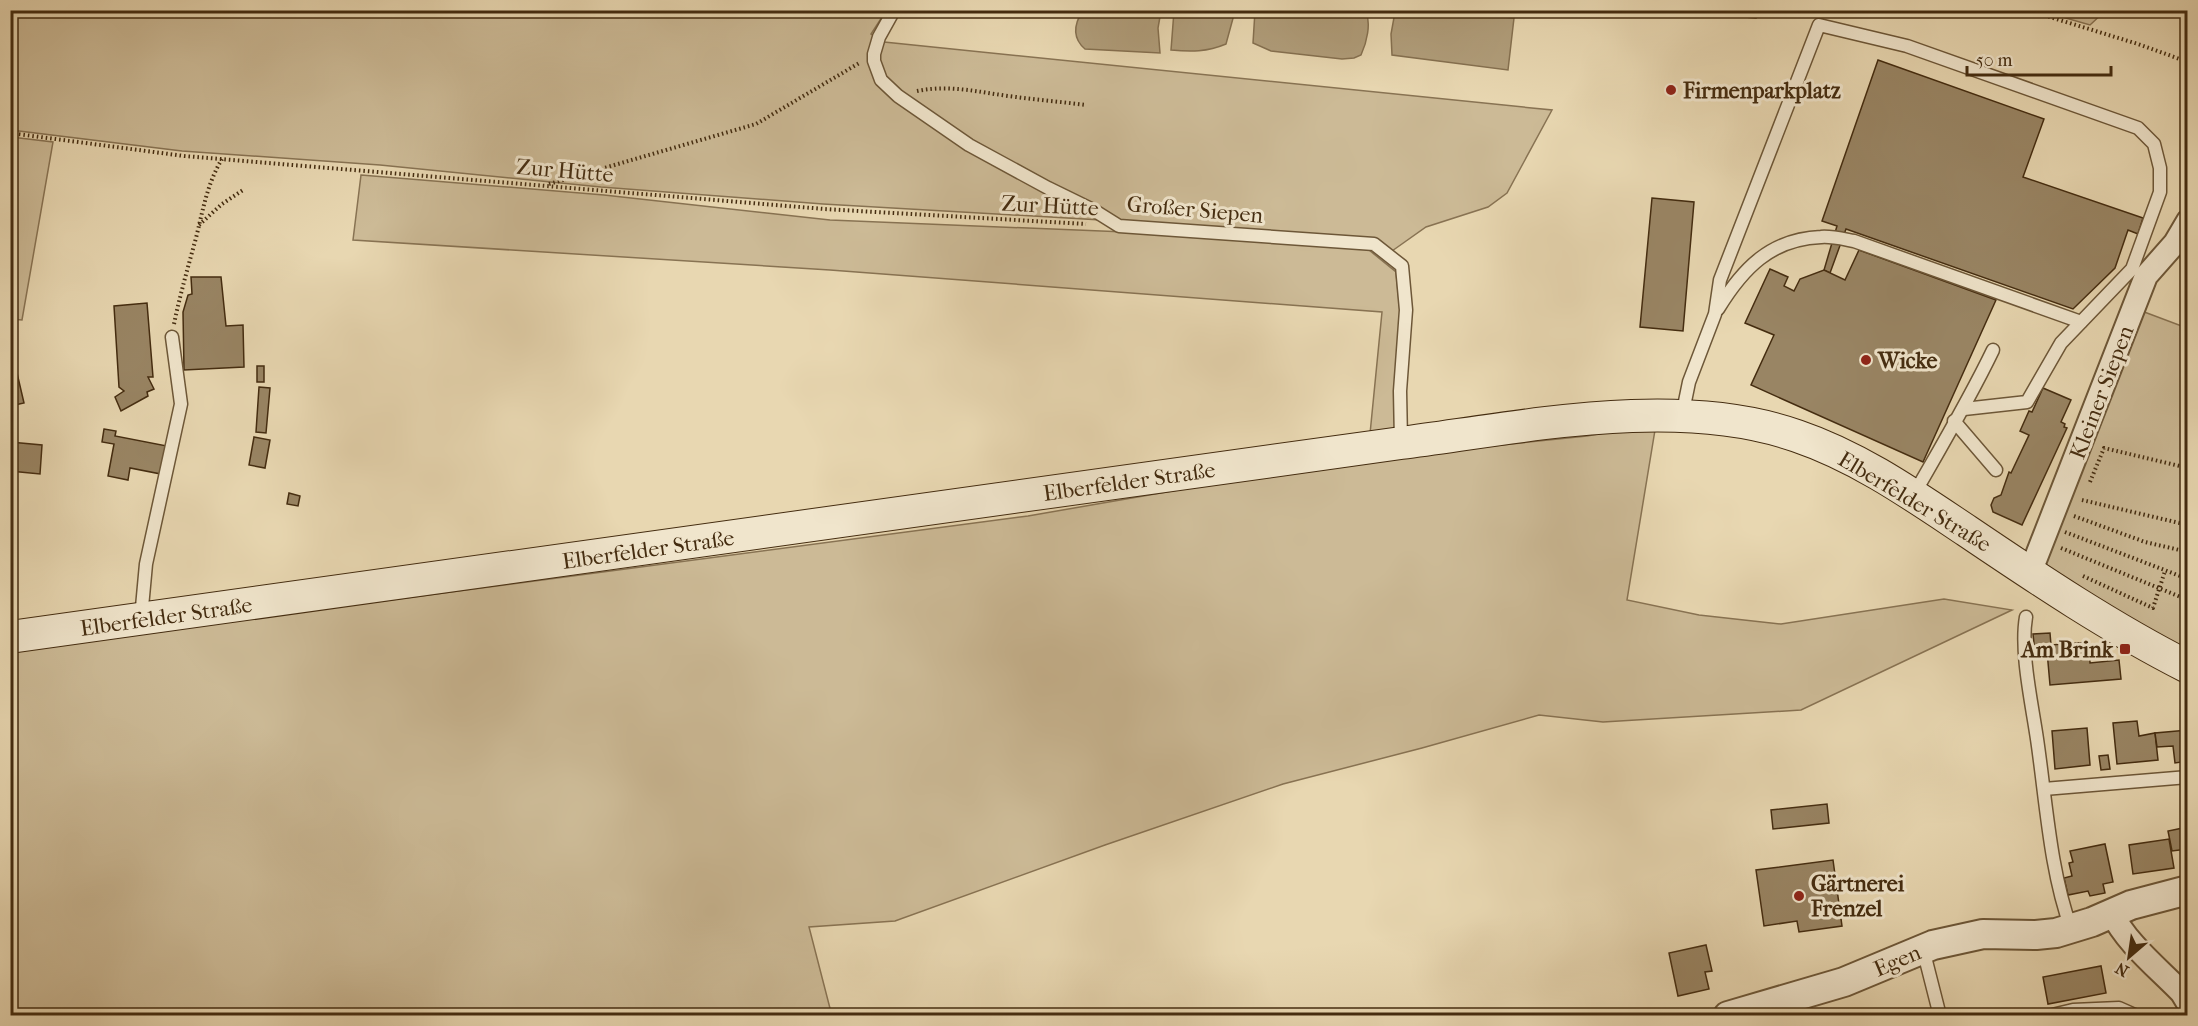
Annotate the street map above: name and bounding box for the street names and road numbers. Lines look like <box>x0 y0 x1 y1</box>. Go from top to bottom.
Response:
street label: Zur Hütte <box>515 154 615 188</box>
street label: Zur Hütte <box>1001 190 1099 222</box>
street label: Großer Siepen <box>1126 191 1264 229</box>
street label: Kleiner Siepen <box>2065 322 2139 463</box>
street label: Elberfelder Straße <box>1833 446 1996 558</box>
street label: Elberfelder Straße <box>1041 457 1217 507</box>
street label: Elberfelder Straße <box>560 525 736 575</box>
street label: Elberfelder Straße <box>78 592 254 642</box>
street label: Egen <box>1870 939 1925 982</box>

